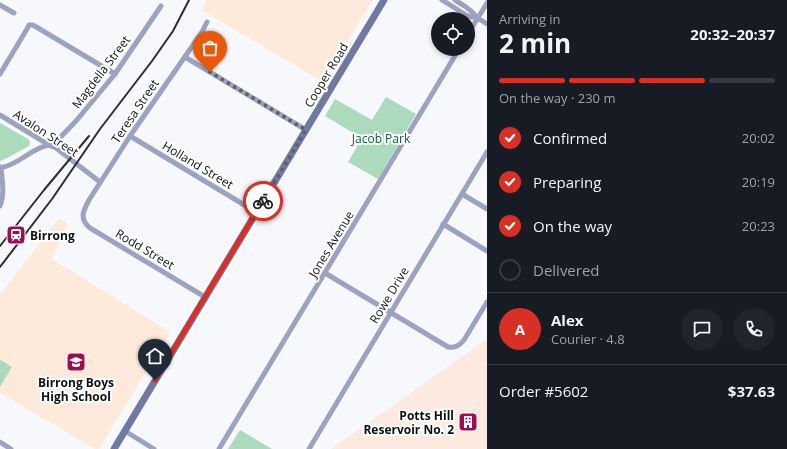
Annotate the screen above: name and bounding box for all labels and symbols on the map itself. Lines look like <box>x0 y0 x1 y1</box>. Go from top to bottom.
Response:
pin <box>193 31 227 72</box>
street label: Magdella Street <box>68 32 134 112</box>
street label: Cooper Road <box>300 39 352 111</box>
street label: Teresa Street <box>107 76 163 146</box>
street label: Avalon Street <box>10 106 82 160</box>
park label: Jacob Park <box>351 130 411 147</box>
street label: Holland Street <box>159 137 237 193</box>
courier <box>243 181 283 221</box>
street label: Jones Avenue <box>304 207 358 281</box>
station icon: Birrong <box>5 224 27 246</box>
street label: Rodd Street <box>112 225 178 273</box>
place label: Birrong <box>30 227 75 244</box>
street label: Rowe Drive <box>365 263 413 326</box>
pin <box>138 339 172 380</box>
school or university icon: Birrong Boys High School <box>65 351 87 373</box>
place label: Birrong Boys High School <box>38 374 114 405</box>
place label: Potts Hill Reservoir No. 2 <box>363 407 454 438</box>
building icon: Potts Hill Reservoir No. 2 <box>457 411 479 433</box>

